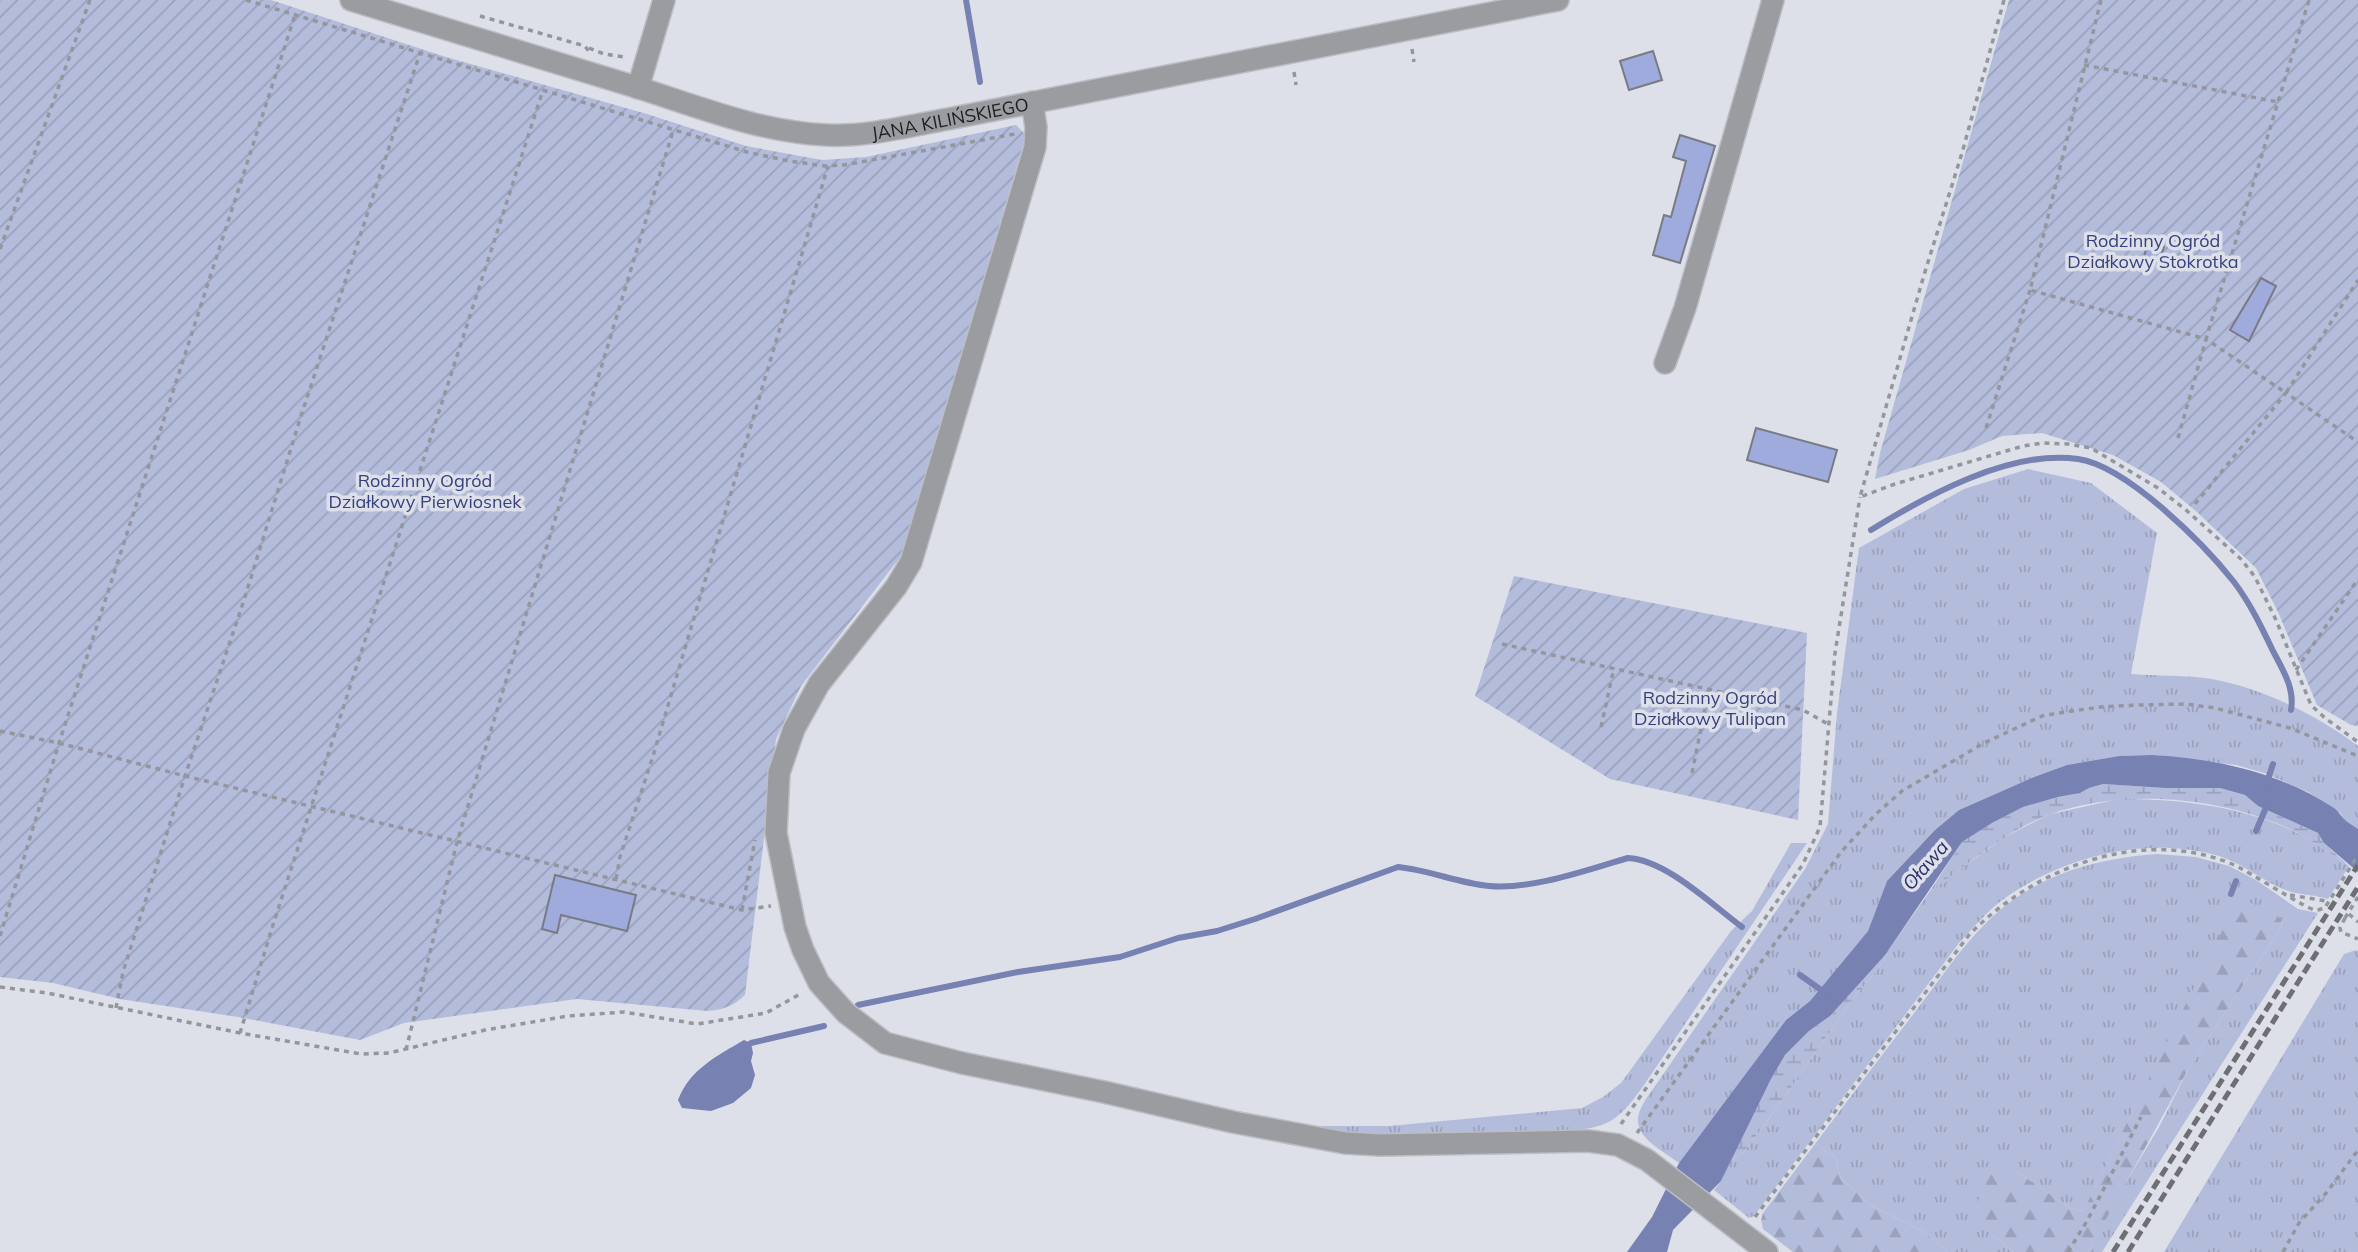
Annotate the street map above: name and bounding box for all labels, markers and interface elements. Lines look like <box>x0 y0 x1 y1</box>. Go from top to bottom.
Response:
street label: JANA KILIŃSKIEGO <box>870 92 1031 144</box>
park label: Rodzinny Ogród Działkowy Stokrotka <box>2067 229 2239 273</box>
park label: Rodzinny Ogród Działkowy Pierwiosnek <box>328 469 522 513</box>
park label: Rodzinny Ogród Działkowy Tulipan <box>1634 686 1786 730</box>
water label: Oława <box>1897 835 1953 895</box>

